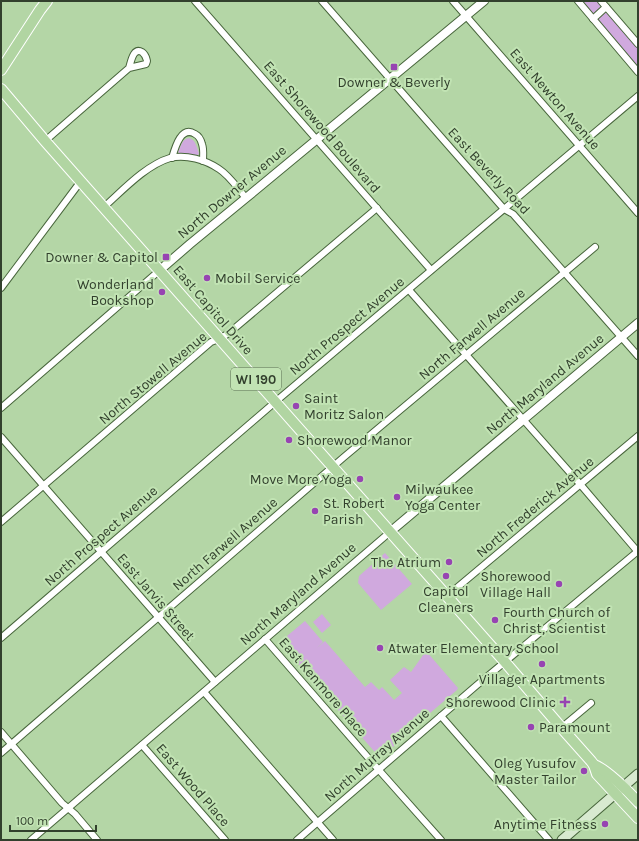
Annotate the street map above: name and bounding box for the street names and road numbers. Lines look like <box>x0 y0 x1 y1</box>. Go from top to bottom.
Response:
street label: East Newton Avenue <box>506 45 604 153</box>
street label: East Shorewood Boulevard <box>260 57 384 197</box>
street label: East Beverly Road <box>444 124 534 218</box>
street label: North Downer Avenue <box>174 142 290 242</box>
street label: East Capitol Drive <box>170 262 256 358</box>
street label: North Prospect Avenue <box>286 273 408 379</box>
street label: North Farwell Avenue <box>415 285 529 383</box>
street label: North Stowell Avenue <box>96 328 210 428</box>
street label: North Maryland Avenue <box>483 330 607 438</box>
road number: WI 190 <box>231 368 281 390</box>
street label: North Frederick Avenue <box>473 453 597 561</box>
street label: North Prospect Avenue <box>41 482 161 590</box>
street label: North Farwell Avenue <box>169 494 281 594</box>
street label: North Maryland Avenue <box>236 539 360 649</box>
street label: East Jarvis Street <box>113 550 199 644</box>
street label: East Kenmore Place <box>275 634 371 740</box>
street label: North Murray Avenue <box>321 705 433 805</box>
street label: East Wood Place <box>152 740 234 830</box>

